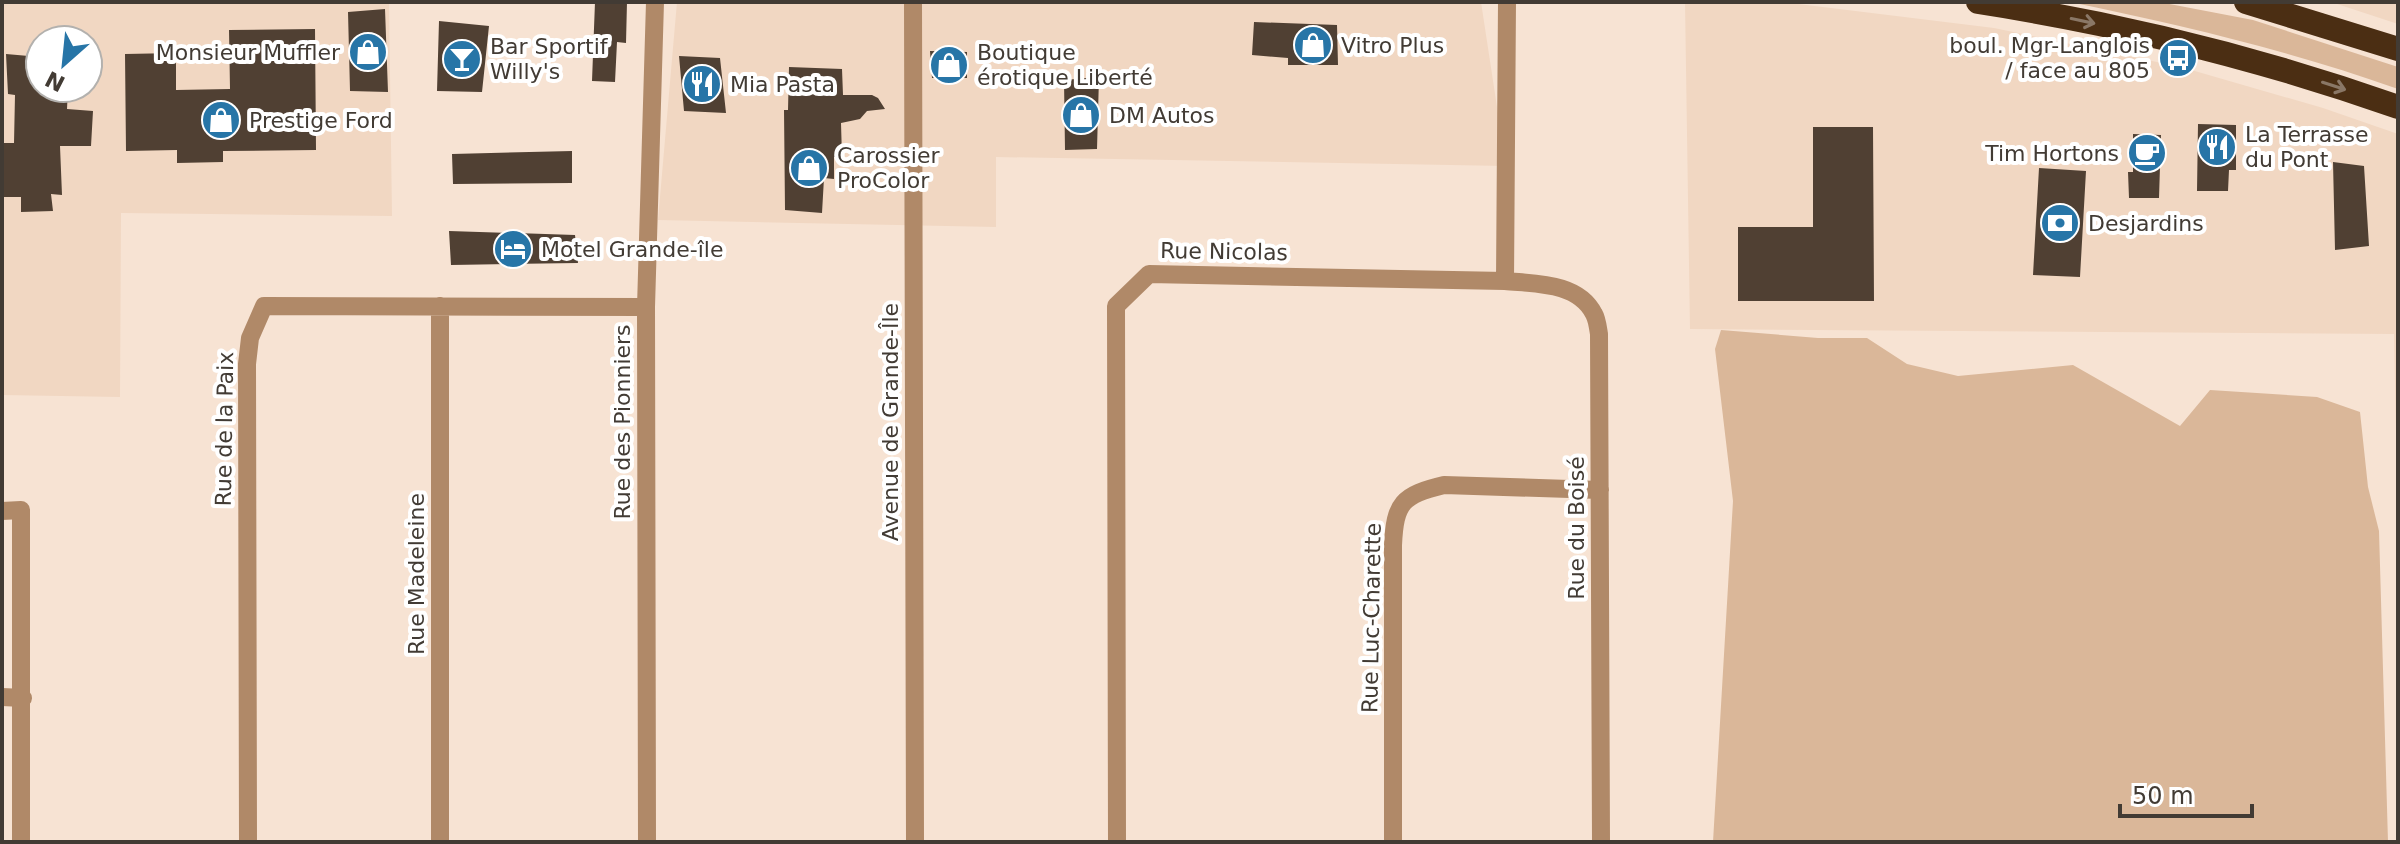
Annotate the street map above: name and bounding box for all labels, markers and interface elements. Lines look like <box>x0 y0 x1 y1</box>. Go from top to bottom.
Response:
one-way arrow <box>2069 14 2095 29</box>
north arrow <box>24 24 104 104</box>
shop icon: Vitro Plus <box>1292 24 1334 66</box>
shop icon: Monsieur Muffler <box>347 31 389 73</box>
place label: Vitro Plus <box>1341 33 1444 58</box>
place label: boul. Mgr-Langlois / face au 805 <box>1949 33 2150 83</box>
place label: Bar Sportif Willy's <box>490 34 609 84</box>
bus stop icon: boul. Mgr-Langlois / face au 805 <box>2157 37 2199 79</box>
bar icon: Bar Sportif Willy's <box>441 38 483 80</box>
place label: Monsieur Muffler <box>156 40 341 65</box>
place label: Boutique érotique Liberté <box>977 40 1153 90</box>
shop icon: Boutique érotique Liberté <box>928 44 970 86</box>
restaurant icon: Mia Pasta <box>681 63 723 105</box>
text: N <box>41 66 69 97</box>
place label: Mia Pasta <box>730 72 835 97</box>
one-way arrow <box>2322 79 2347 94</box>
shop icon: DM Autos <box>1060 94 1102 136</box>
shop icon: Prestige Ford <box>200 99 242 141</box>
place label: DM Autos <box>1109 103 1214 128</box>
place label: Prestige Ford <box>249 108 393 133</box>
place label: La Terrasse du Pont <box>2245 122 2369 172</box>
restaurant icon: La Terrasse du Pont <box>2196 126 2238 168</box>
cafe icon: Tim Hortons <box>2126 132 2168 174</box>
place label: Tim Hortons <box>1984 141 2119 166</box>
place label: Carossier ProColor <box>837 143 940 193</box>
shop icon: Carossier ProColor <box>788 147 830 189</box>
bank icon: Desjardins <box>2039 202 2081 244</box>
place label: Desjardins <box>2088 211 2204 236</box>
hotel icon: Motel Grande-île <box>492 228 534 270</box>
place label: Motel Grande-île <box>541 237 723 262</box>
street label: Rue Nicolas <box>1160 238 1288 265</box>
street label: Avenue de Grande-Île <box>878 303 903 541</box>
street label: Rue des Pionniers <box>610 324 635 520</box>
street label: Rue de la Paix <box>211 351 238 507</box>
street label: Rue du Boisé <box>1564 456 1589 600</box>
street label: Rue Madeleine <box>404 493 429 655</box>
street label: Rue Luc-Charette <box>1357 523 1386 713</box>
scale bar <box>2120 768 2252 818</box>
text: 50 m <box>2132 782 2194 810</box>

